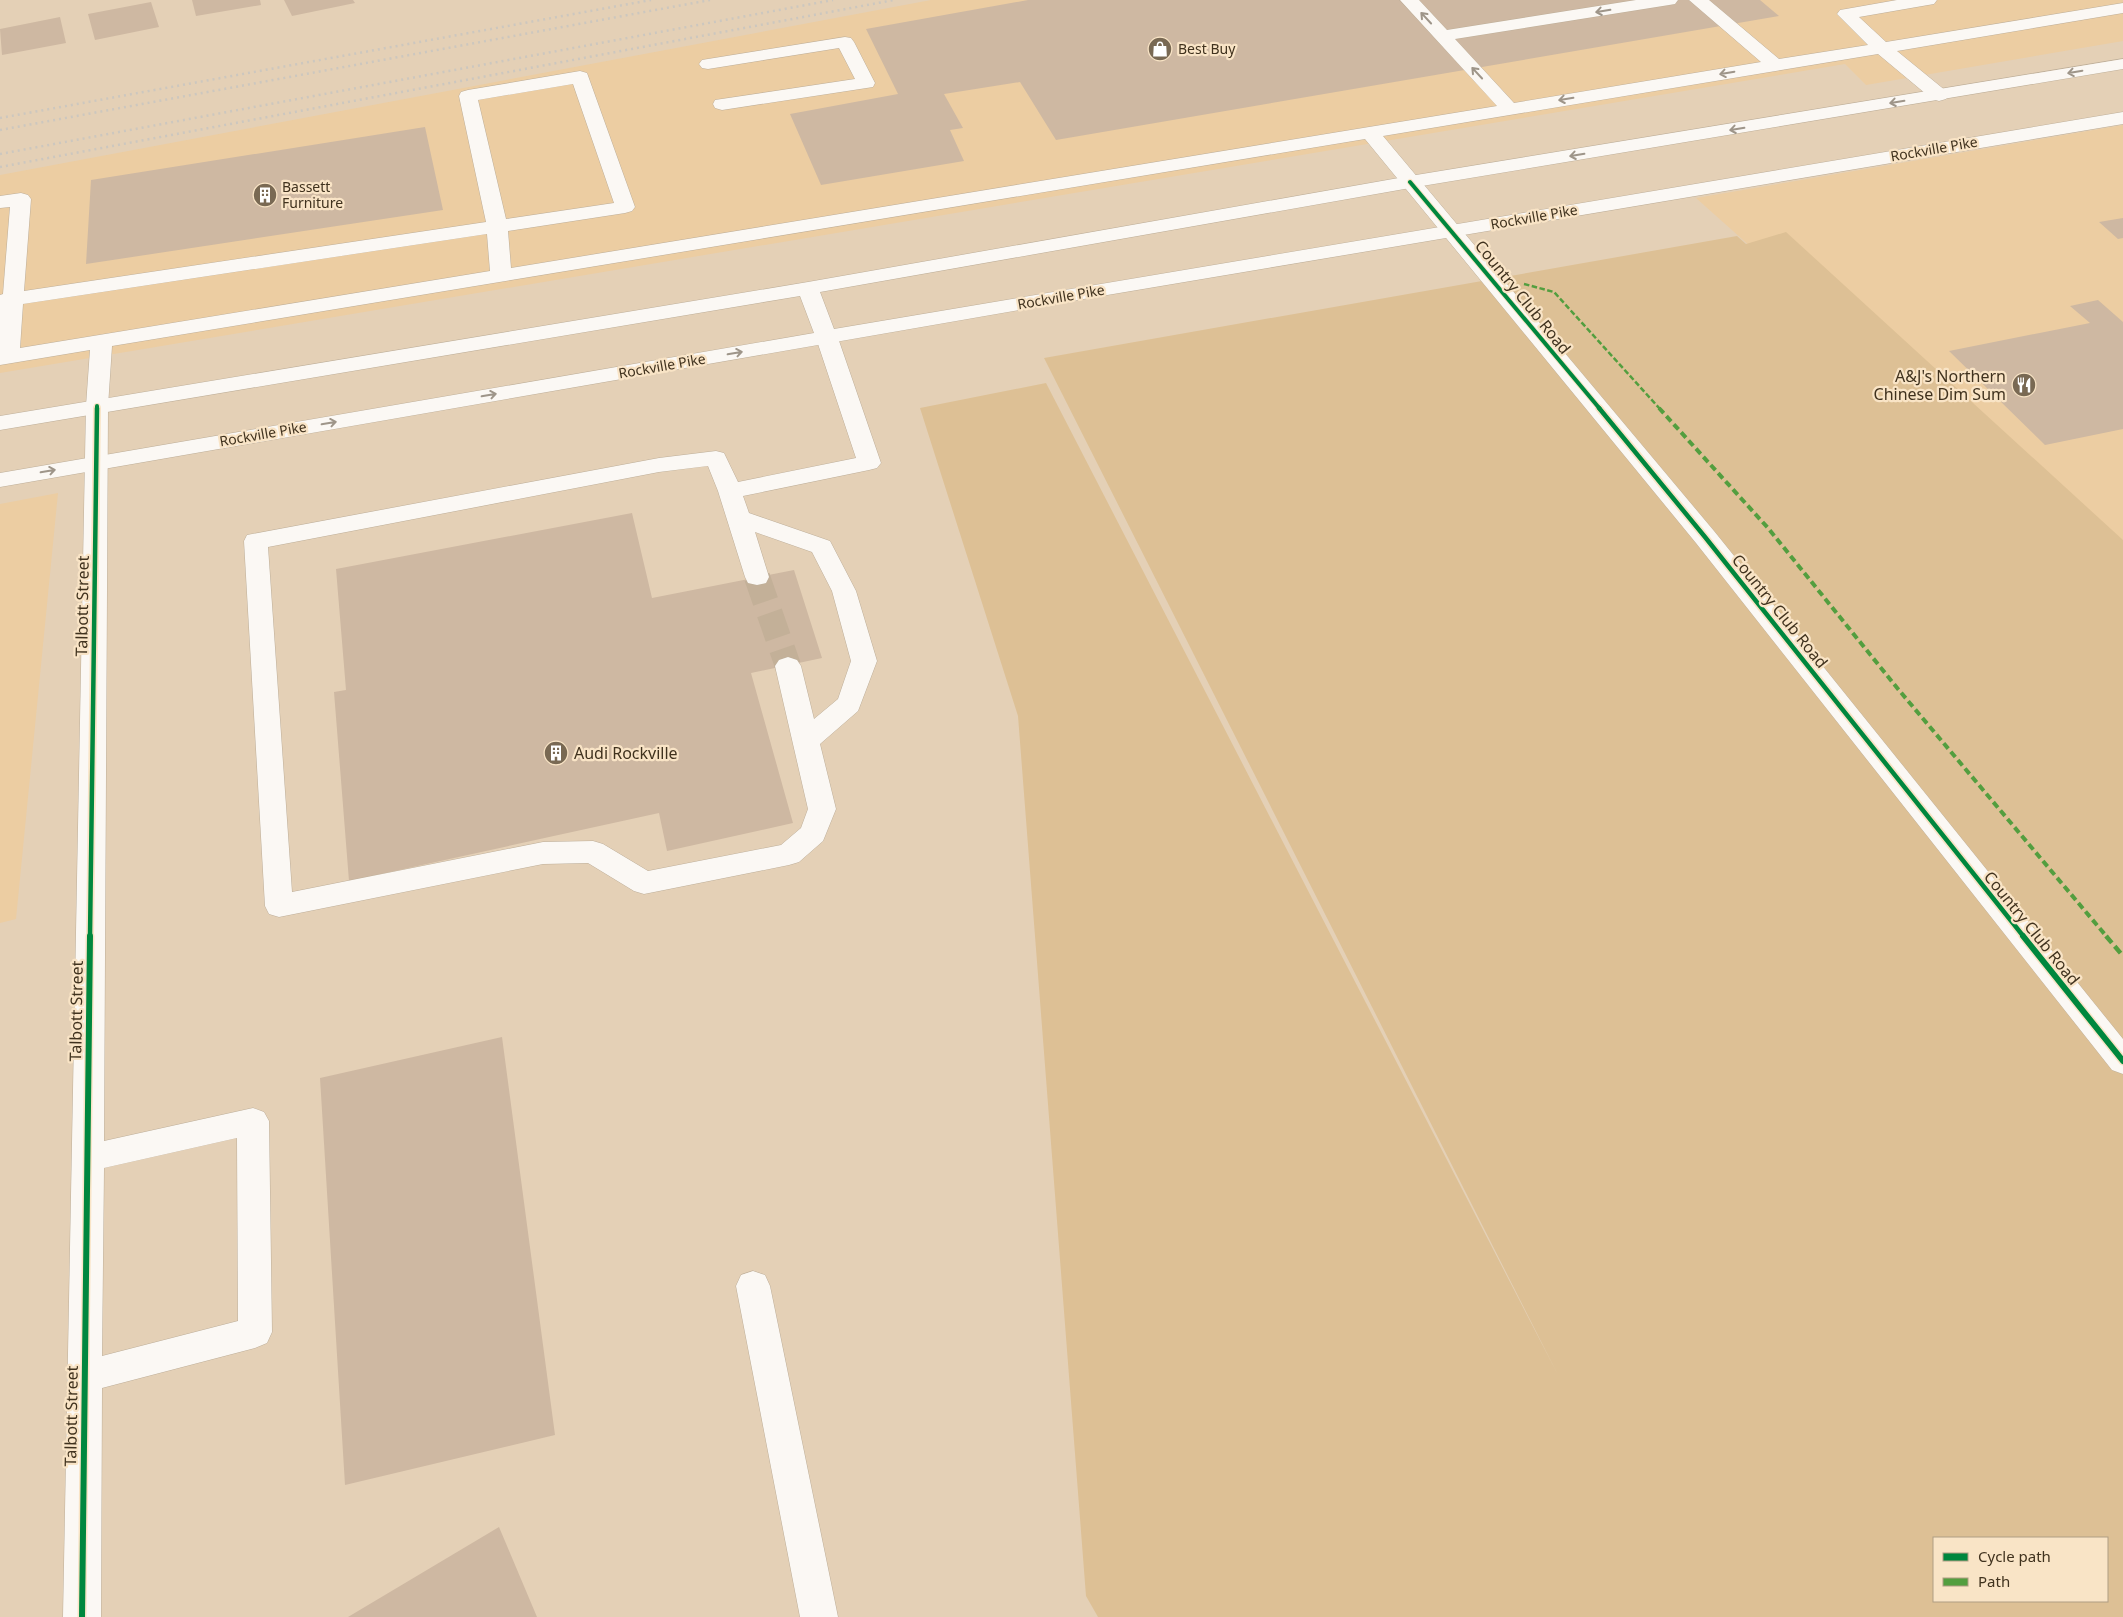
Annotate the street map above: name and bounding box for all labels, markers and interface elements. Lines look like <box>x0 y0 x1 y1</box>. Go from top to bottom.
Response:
one-way arrow <box>1596 6 1612 16</box>
one-way arrow <box>1420 12 1432 25</box>
shop icon: Best Buy <box>1147 36 1173 62</box>
place label: Best Buy <box>1178 39 1236 58</box>
one-way arrow <box>1471 67 1483 79</box>
one-way arrow <box>2067 68 2083 78</box>
one-way arrow <box>1719 69 1735 79</box>
one-way arrow <box>1559 95 1575 105</box>
one-way arrow <box>1890 98 1906 108</box>
one-way arrow <box>1729 124 1745 134</box>
street label: Rockville Pike <box>1889 131 1979 166</box>
one-way arrow <box>1569 150 1585 160</box>
place label: Bassett Furniture <box>282 177 343 212</box>
building icon: Bassett Furniture <box>252 182 278 208</box>
street label: Rockville Pike <box>1489 199 1579 234</box>
street label: Country Club Road <box>1470 235 1576 359</box>
street label: Rockville Pike <box>1016 279 1106 314</box>
street label: Rockville Pike <box>617 348 707 383</box>
one-way arrow <box>727 348 743 358</box>
place label: A&J's Northern Chinese Dim Sum <box>1874 365 2006 405</box>
restaurant icon: A&J's Northern Chinese Dim Sum <box>2011 372 2037 398</box>
one-way arrow <box>481 390 497 400</box>
street label: Rockville Pike <box>218 416 308 451</box>
one-way arrow <box>321 417 337 427</box>
one-way arrow <box>40 466 56 475</box>
street label: Country Club Road <box>1727 549 1833 673</box>
street label: Talbott Street <box>70 555 94 656</box>
building icon: Audi Rockville <box>543 740 569 766</box>
place label: Audi Rockville <box>574 742 678 764</box>
street label: Country Club Road <box>1979 866 2085 990</box>
street label: Talbott Street <box>64 960 88 1061</box>
street label: Talbott Street <box>59 1365 83 1466</box>
legend <box>1933 1537 2108 1602</box>
text: Cycle path <box>1978 1546 2051 1566</box>
text: Path <box>1978 1571 2010 1591</box>

